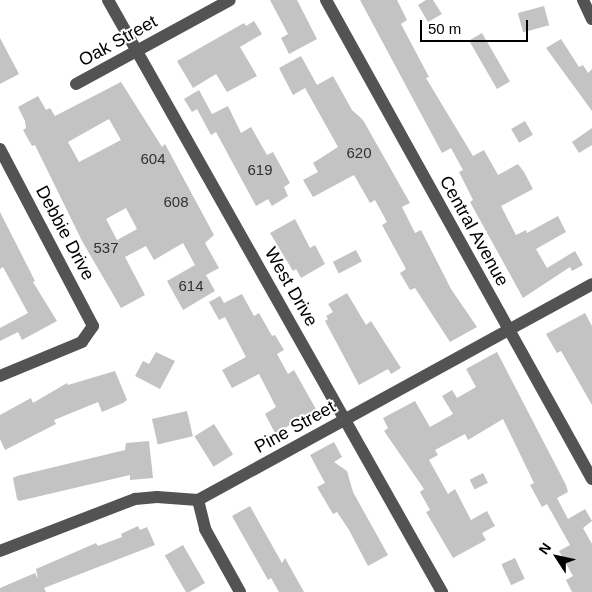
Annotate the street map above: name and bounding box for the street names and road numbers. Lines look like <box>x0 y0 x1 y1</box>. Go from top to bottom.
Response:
street label: Oak Street <box>75 11 161 71</box>
street label: Central Avenue <box>435 172 513 290</box>
street label: Debbie Drive <box>31 182 99 284</box>
street label: West Drive <box>260 244 322 330</box>
street label: Pine Street <box>251 396 339 458</box>

